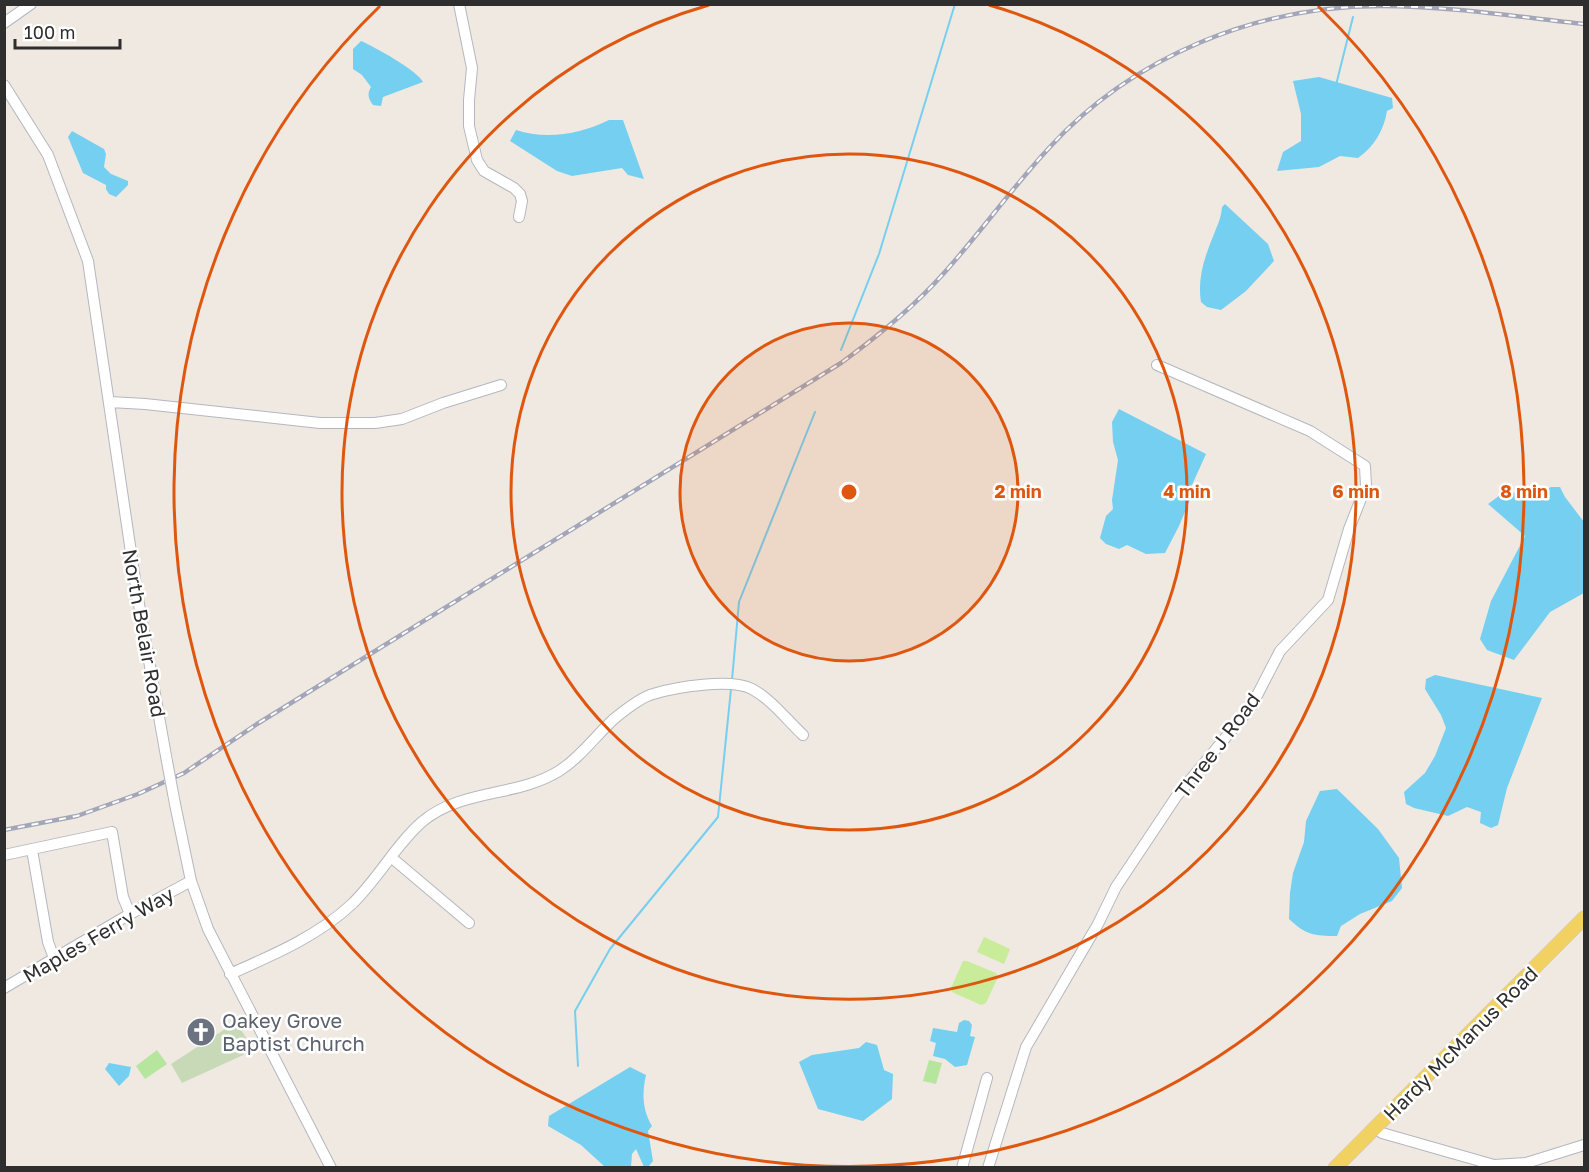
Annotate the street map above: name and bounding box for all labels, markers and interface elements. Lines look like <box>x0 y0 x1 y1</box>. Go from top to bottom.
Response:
scale bar <box>15 12 120 50</box>
text: 100 m <box>24 21 75 43</box>
text: 2 min <box>994 480 1042 502</box>
text: 4 min <box>1163 480 1211 502</box>
text: 6 min <box>1332 480 1380 502</box>
text: 8 min <box>1500 480 1548 502</box>
centre of rings <box>839 482 859 502</box>
street label: North Belair Road <box>118 547 172 719</box>
street label: Three J Road <box>1170 688 1264 802</box>
street label: Maples Ferry Way <box>18 881 178 987</box>
street label: Hardy McManus Road <box>1378 961 1542 1125</box>
place label: Oakey Grove Baptist Church <box>222 1008 365 1055</box>
church icon: Oakey Grove Baptist Church <box>185 1016 217 1048</box>

